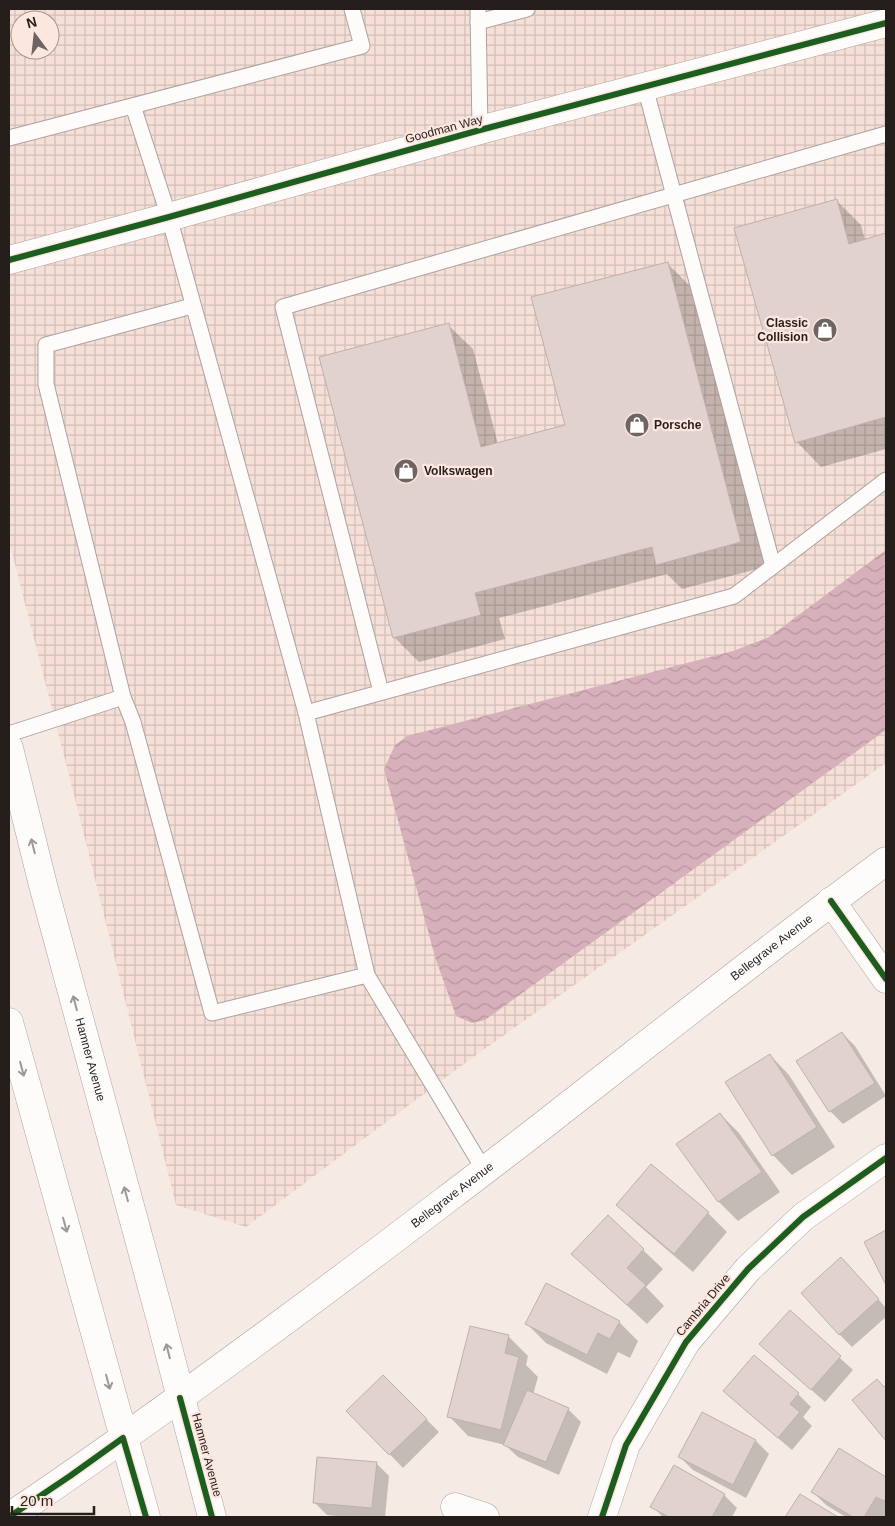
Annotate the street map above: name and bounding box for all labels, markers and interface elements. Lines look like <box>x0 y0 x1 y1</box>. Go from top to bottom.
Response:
north arrow <box>10 10 60 60</box>
text: N <box>25 13 39 31</box>
street label: Goodman Way <box>404 112 484 146</box>
place label: Classic Collision <box>757 316 808 344</box>
shop icon: Classic Collision <box>812 317 838 343</box>
shop icon: Porsche <box>624 412 650 438</box>
place label: Porsche <box>654 418 702 432</box>
shop icon: Volkswagen <box>393 458 419 484</box>
place label: Volkswagen <box>424 464 492 478</box>
one-way arrow <box>28 838 37 854</box>
street label: Bellegrave Avenue <box>728 911 816 983</box>
one-way arrow <box>69 996 79 1012</box>
street label: Hamner Avenue <box>72 1016 108 1103</box>
one-way arrow <box>17 1060 27 1076</box>
street label: Bellegrave Avenue <box>408 1159 497 1231</box>
one-way arrow <box>121 1186 131 1202</box>
one-way arrow <box>61 1217 70 1233</box>
street label: Cambria Drive <box>673 1271 733 1339</box>
one-way arrow <box>163 1343 172 1359</box>
one-way arrow <box>104 1374 113 1390</box>
street label: Hamner Avenue <box>189 1412 225 1499</box>
scale bar <box>12 1484 95 1516</box>
text: 20 m <box>20 1492 53 1509</box>

